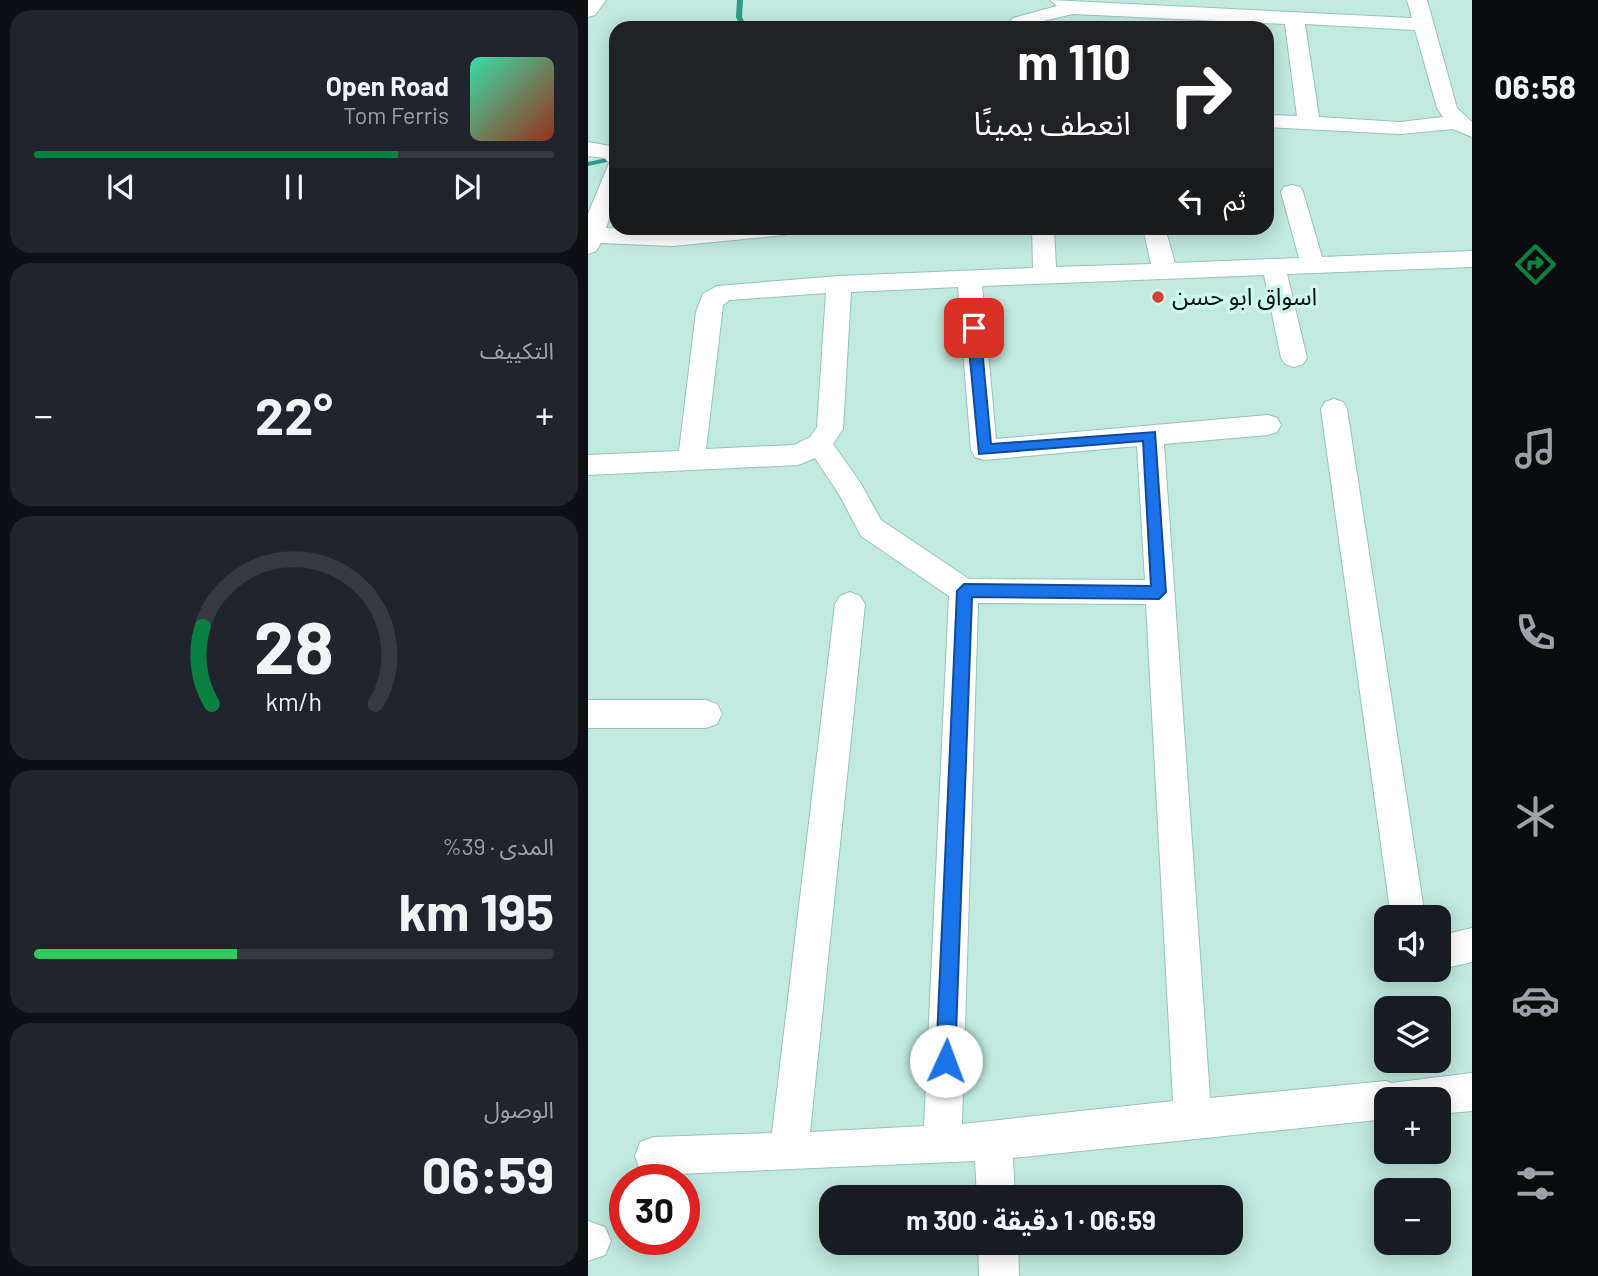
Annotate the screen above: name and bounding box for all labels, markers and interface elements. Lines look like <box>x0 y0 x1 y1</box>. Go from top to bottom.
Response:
text: 110 m <box>1017 31 1131 90</box>
icon: right <box>1155 49 1246 140</box>
text: 06:58 <box>1494 67 1576 105</box>
text: Open Road <box>326 70 449 101</box>
text: Tom Ferris <box>343 101 449 129</box>
text: انعطف يمينًا <box>974 103 1131 141</box>
icon: previous <box>102 168 140 206</box>
icon: pause <box>275 168 313 206</box>
icon: next <box>448 168 486 206</box>
icon: left <box>1172 182 1210 220</box>
text: ثم <box>1224 184 1246 215</box>
icon: directions <box>1511 240 1560 289</box>
place label: اسواق ابو حسن <box>1172 281 1317 311</box>
marker: اسواق ابو حسن <box>1150 289 1166 305</box>
pin <box>944 298 1004 358</box>
icon: arrive <box>955 309 993 347</box>
text: التكييف <box>480 336 554 364</box>
text: 22° <box>255 383 333 445</box>
text: − <box>34 391 53 437</box>
text: + <box>535 391 554 437</box>
icon: music <box>1511 424 1560 473</box>
text: 28 <box>254 601 334 689</box>
icon: phone <box>1511 608 1560 657</box>
text: km/h <box>266 686 322 716</box>
icon: climate <box>1511 792 1560 841</box>
text: المدى · 39% <box>442 832 554 860</box>
text: 195 km <box>398 879 554 941</box>
map controls <box>1374 905 1451 1255</box>
button: sound <box>1374 905 1451 982</box>
icon: car <box>1511 976 1560 1025</box>
button: layers <box>1374 996 1451 1073</box>
position arrow <box>909 1024 983 1098</box>
button: + <box>1374 1087 1451 1164</box>
text: الوصول <box>484 1095 554 1123</box>
text: 06:59 <box>422 1142 554 1204</box>
icon: filters <box>1511 1159 1560 1208</box>
speed limit sign: 30 <box>609 1164 700 1255</box>
button: − <box>1374 1178 1451 1255</box>
text: 06:59 · 1 دقيقة · 300 m <box>906 1204 1156 1235</box>

